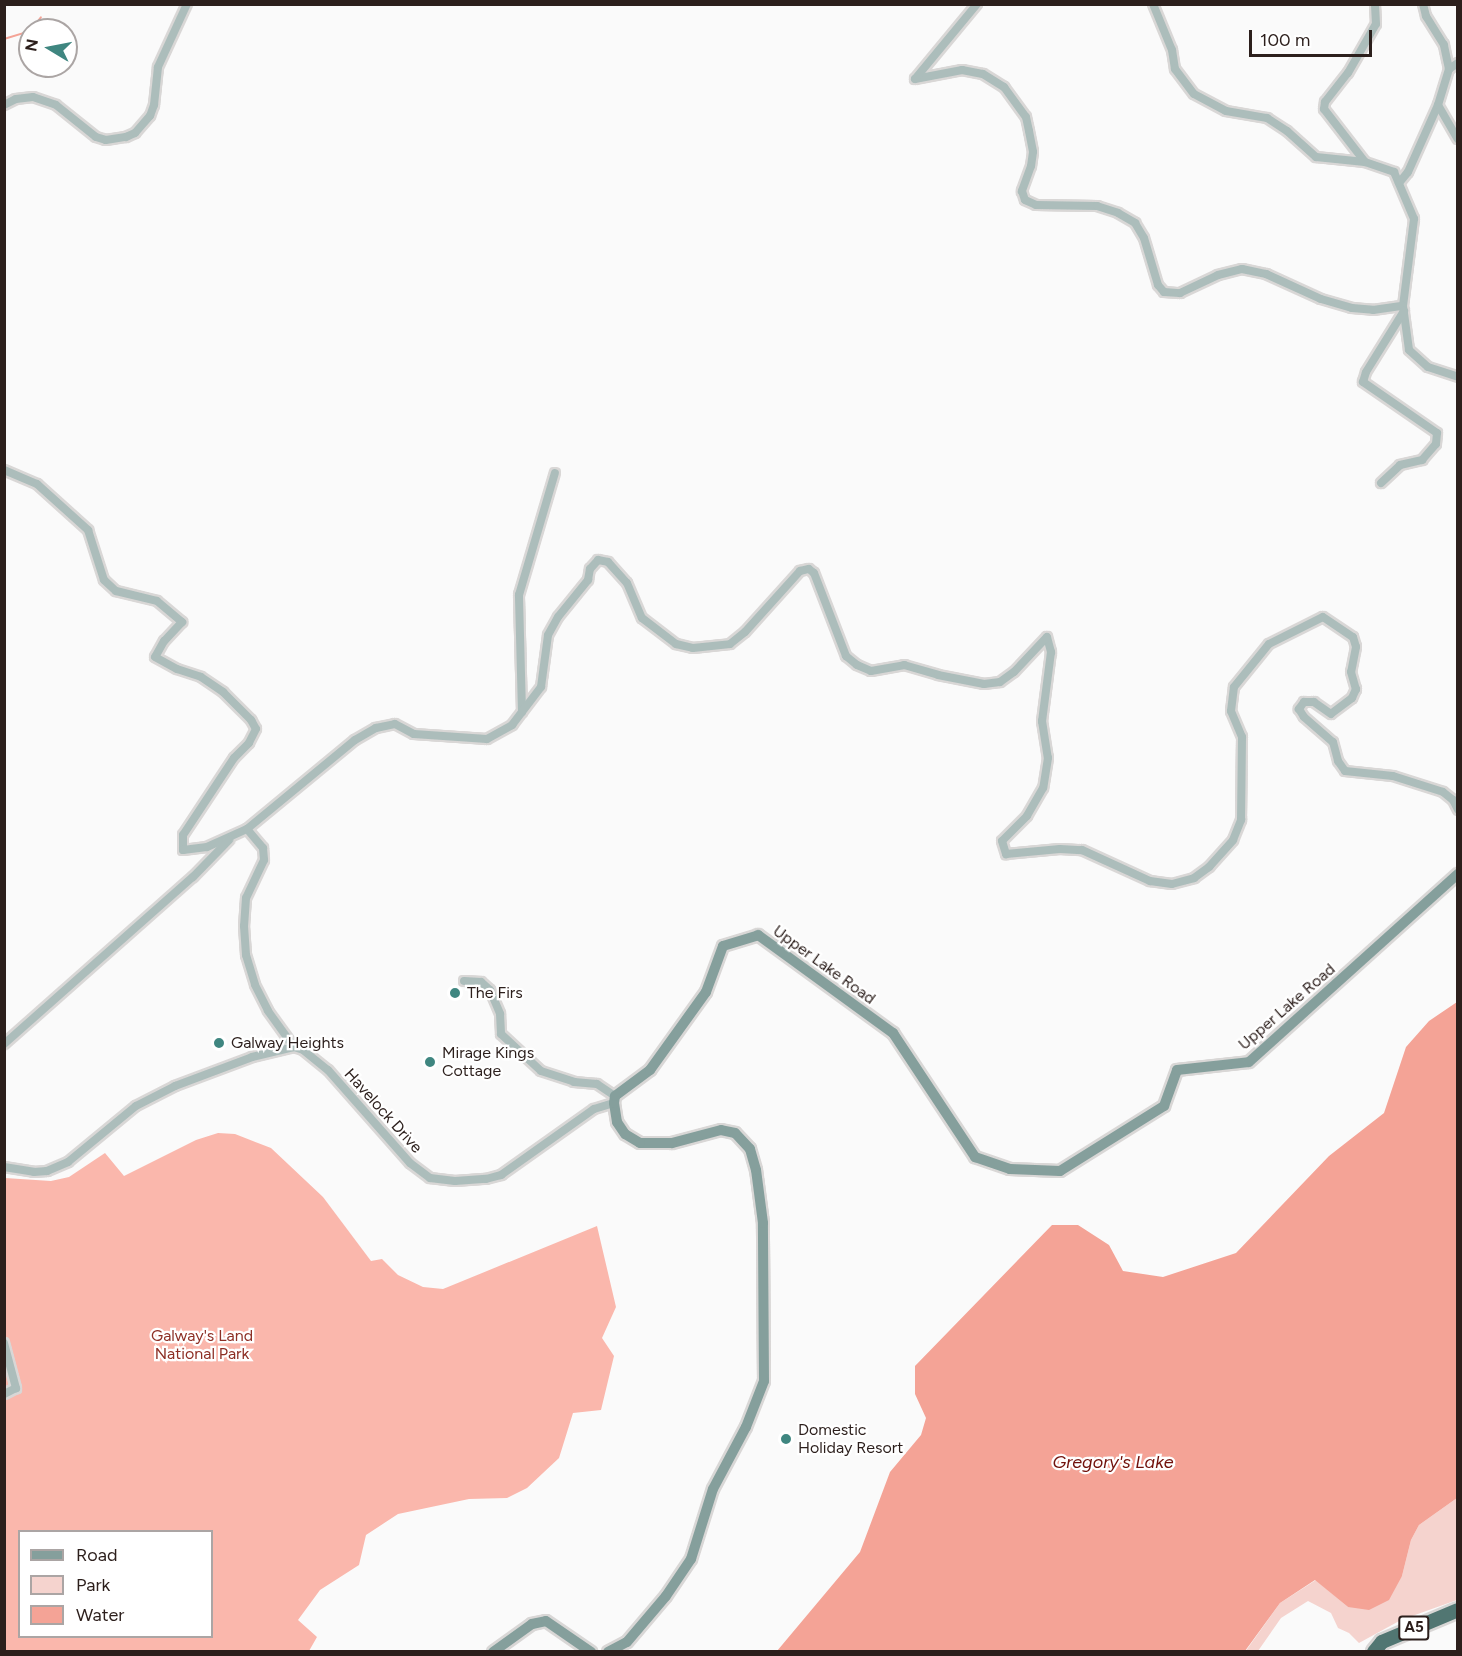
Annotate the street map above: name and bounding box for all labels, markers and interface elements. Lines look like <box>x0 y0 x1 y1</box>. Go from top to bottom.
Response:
north arrow <box>18 18 78 78</box>
scale bar <box>1252 18 1375 56</box>
text: 100 m <box>1260 29 1310 51</box>
text: N <box>21 37 42 53</box>
street label: Upper Lake Road <box>769 921 879 1009</box>
street label: Upper Lake Road <box>1235 960 1339 1054</box>
place label: The Firs <box>467 983 523 1003</box>
marker: The Firs <box>448 986 462 1000</box>
place label: Galway Heights <box>231 1033 344 1053</box>
marker: Galway Heights <box>212 1036 226 1050</box>
place label: Mirage Kings Cottage <box>442 1043 534 1081</box>
marker: Mirage Kings Cottage <box>423 1055 437 1069</box>
street label: Havelock Drive <box>340 1065 426 1157</box>
park label: Galway's Land National Park <box>151 1326 253 1364</box>
place label: Domestic Holiday Resort <box>798 1420 903 1458</box>
marker: Domestic Holiday Resort <box>779 1432 793 1446</box>
water label: Gregory's Lake <box>1052 1451 1174 1473</box>
legend <box>18 1530 213 1638</box>
text: Road <box>76 1544 117 1566</box>
text: Park <box>76 1574 110 1596</box>
text: Water <box>76 1604 124 1626</box>
road number: A5 <box>1398 1616 1430 1640</box>

